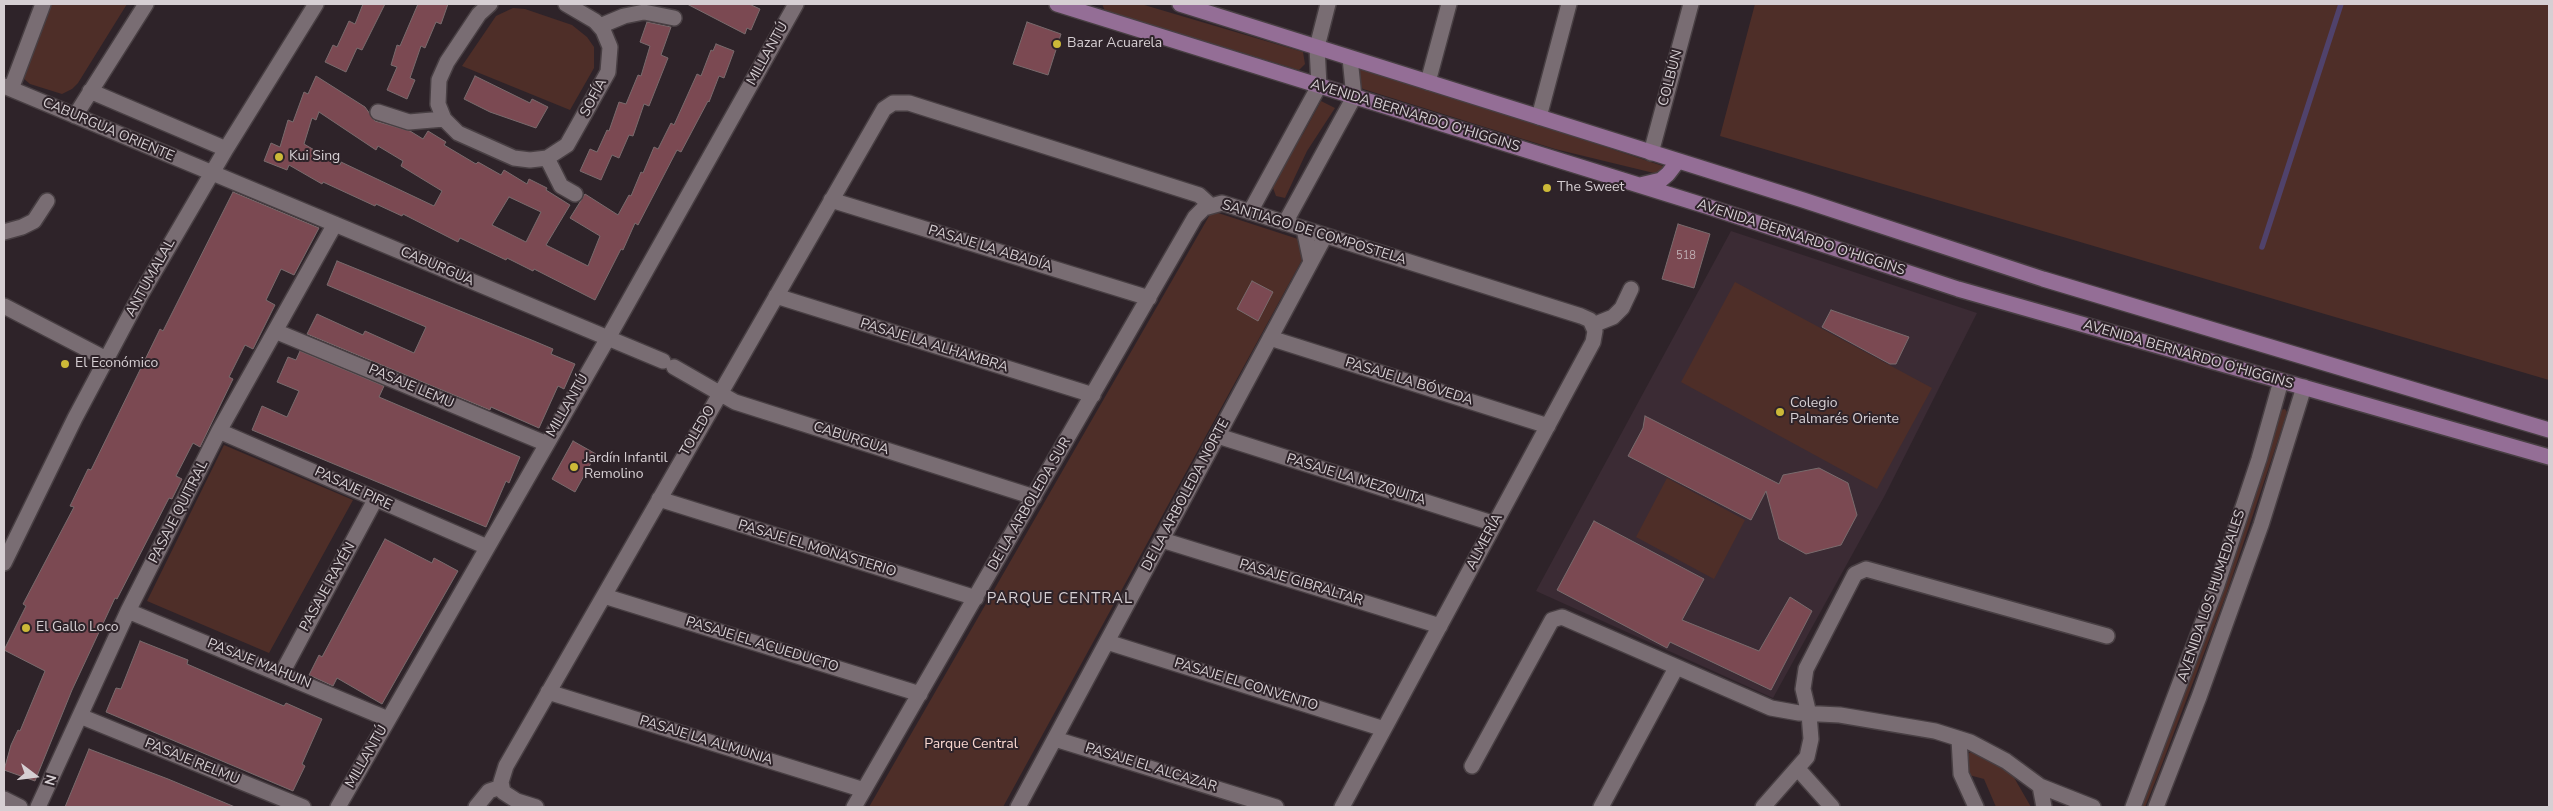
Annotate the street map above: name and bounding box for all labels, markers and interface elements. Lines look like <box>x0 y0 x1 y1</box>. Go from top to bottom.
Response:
street label: MILLANTÚ <box>744 19 792 89</box>
place label: Bazar Acuarela <box>1067 36 1162 52</box>
marker: Bazar Acuarela <box>1051 38 1063 50</box>
street label: COLBÚN <box>1655 48 1687 108</box>
street label: SOFÍA <box>577 76 611 120</box>
street label: AVENIDA BERNARDO O'HIGGINS <box>1308 76 1522 156</box>
street label: CABURGUA ORIENTE <box>40 95 176 165</box>
place label: Kui Sing <box>289 149 340 165</box>
marker: Kui Sing <box>273 151 285 163</box>
place label: The Sweet <box>1557 180 1624 196</box>
marker: The Sweet <box>1541 182 1553 194</box>
street label: AVENIDA BERNARDO O'HIGGINS <box>1695 196 1907 280</box>
street label: SANTIAGO DE COMPOSTELA <box>1220 197 1408 269</box>
street label: PASAJE LA ABADÍA <box>926 222 1054 276</box>
street label: ANTUMALAL <box>123 236 179 320</box>
street label: CABURGUA <box>397 244 477 290</box>
house number: 518 <box>1676 249 1696 263</box>
street label: PASAJE LA ALHAMBRA <box>858 315 1010 377</box>
street label: AVENIDA BERNARDO O'HIGGINS <box>2081 317 2295 393</box>
street label: PASAJE LA BÓVEDA <box>1343 355 1475 409</box>
place label: El Económico <box>75 356 158 372</box>
marker: El Económico <box>59 358 71 370</box>
street label: PASAJE LEMU <box>366 361 456 413</box>
street label: MILLANTÚ <box>543 372 593 440</box>
place label: Colegio Palmarés Oriente <box>1790 396 1899 428</box>
street label: TOLEDO <box>677 403 719 459</box>
marker: Colegio Palmarés Oriente <box>1774 406 1786 418</box>
street label: DE LA ARBOLEDA NORTE <box>1139 416 1233 574</box>
street label: CABURGUA <box>811 419 891 459</box>
street label: DE LA ARBOLEDA SUR <box>985 434 1075 574</box>
place label: Jardín Infantil Remolino <box>584 451 668 484</box>
street label: PASAJE LA MEZQUITA <box>1284 451 1428 509</box>
street label: PASAJE QUITRAL <box>146 458 212 566</box>
marker: Jardín Infantil Remolino <box>568 461 580 473</box>
street label: PASAJE PIRE <box>312 464 394 514</box>
street label: AVENIDA LOS HUMEDALES <box>2175 508 2249 684</box>
street label: ALMERÍA <box>1463 511 1507 573</box>
street label: PASAJE EL MONASTERIO <box>736 517 898 581</box>
street label: PASAJE RAYÉN <box>297 540 359 634</box>
street label: PASAJE GIBRALTAR <box>1237 556 1365 610</box>
district label: PARQUE CENTRAL <box>985 590 1135 608</box>
street label: PASAJE EL ACUEDUCTO <box>684 614 840 676</box>
place label: El Gallo Loco <box>36 620 119 636</box>
marker: El Gallo Loco <box>20 622 32 634</box>
street label: PASAJE MAHUIN <box>205 636 313 692</box>
street label: PASAJE EL CONVENTO <box>1172 655 1320 715</box>
street label: PASAJE LA ALMUNIA <box>637 713 775 769</box>
street label: MILLANTÚ <box>342 723 392 791</box>
street label: PASAJE RELMU <box>142 735 242 789</box>
park label: Parque Central <box>924 737 1018 753</box>
street label: PASAJE EL ALCAZAR <box>1083 740 1219 796</box>
north arrow <box>10 751 60 801</box>
text: N <box>39 772 61 788</box>

